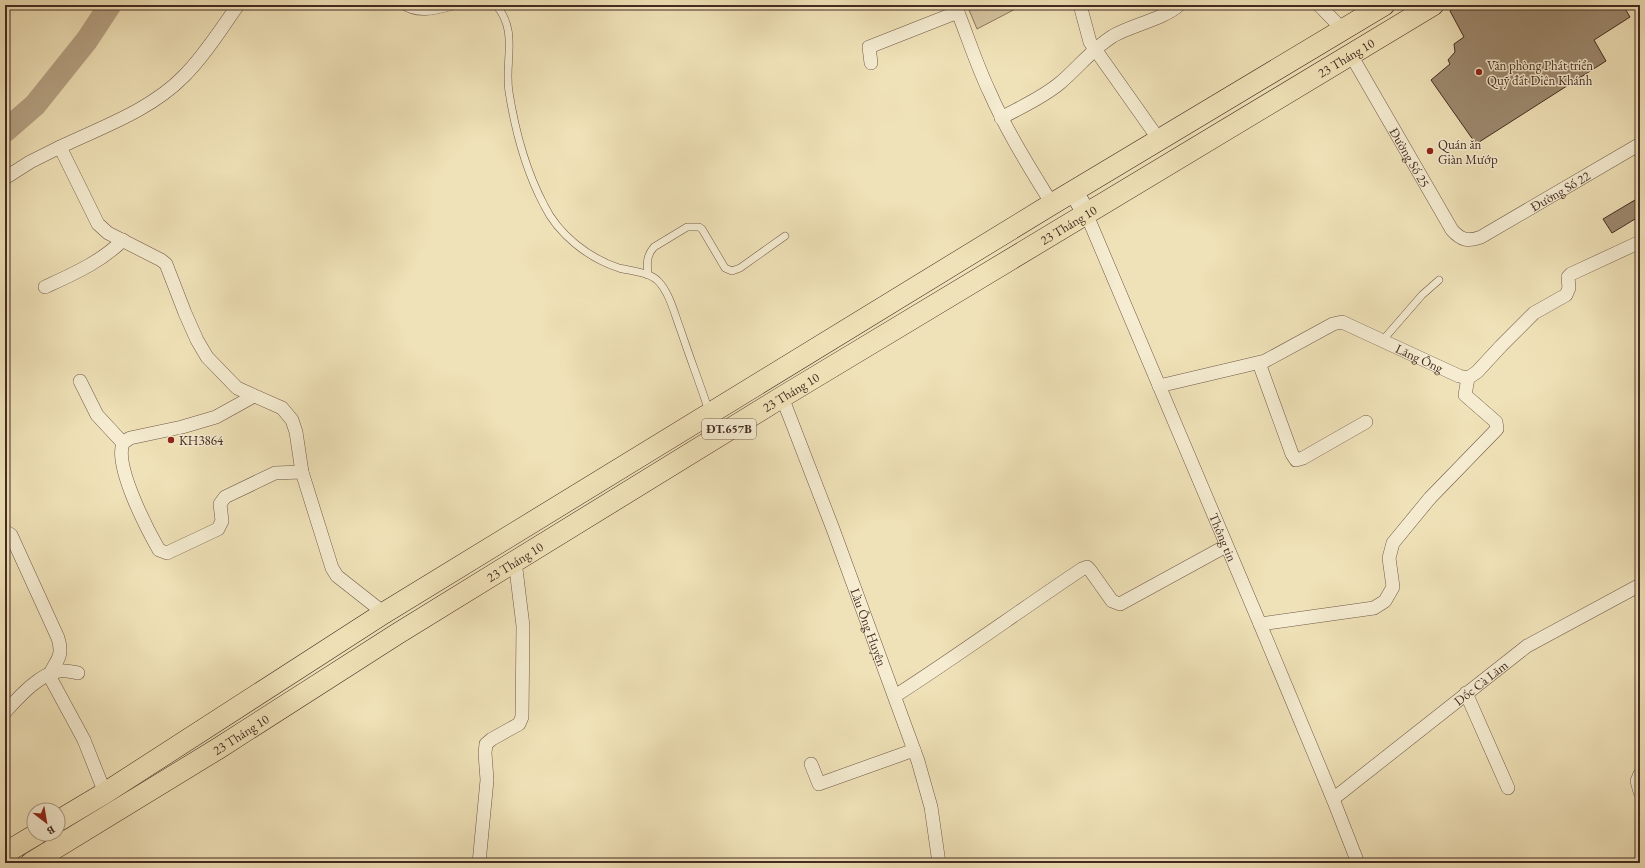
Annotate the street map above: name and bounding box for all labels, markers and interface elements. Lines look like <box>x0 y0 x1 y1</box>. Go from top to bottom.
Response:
street label: 23 Tháng 10 <box>1315 34 1378 82</box>
place label: Văn phòng Phát triển Quỹ đất Diên Khánh <box>1487 57 1593 89</box>
marker: Văn phòng Phát triển Quỹ đất Diên Khánh <box>1474 67 1484 77</box>
street label: Đường Số 25 <box>1386 124 1434 190</box>
place label: Quán ăn Giàn Mướp <box>1438 136 1498 168</box>
marker: Quán ăn Giàn Mướp <box>1425 146 1435 156</box>
street label: Đường Số 22 <box>1527 167 1594 215</box>
street label: 23 Tháng 10 <box>1037 201 1100 249</box>
street label: Lăng Ông <box>1393 340 1446 377</box>
street label: 23 Tháng 10 <box>759 369 822 416</box>
road number: ĐT.657B <box>702 419 756 439</box>
place label: KH3864 <box>179 432 224 449</box>
marker: KH3864 <box>166 435 176 445</box>
street label: Thông tin <box>1205 510 1241 564</box>
street label: 23 Tháng 10 <box>484 538 546 586</box>
street label: Lầu Ông Huyện <box>846 586 891 669</box>
street label: Dốc Cà Lăm <box>1450 656 1511 709</box>
street label: 23 Tháng 10 <box>210 710 272 759</box>
north arrow <box>26 802 66 842</box>
text: B <box>44 823 58 838</box>

